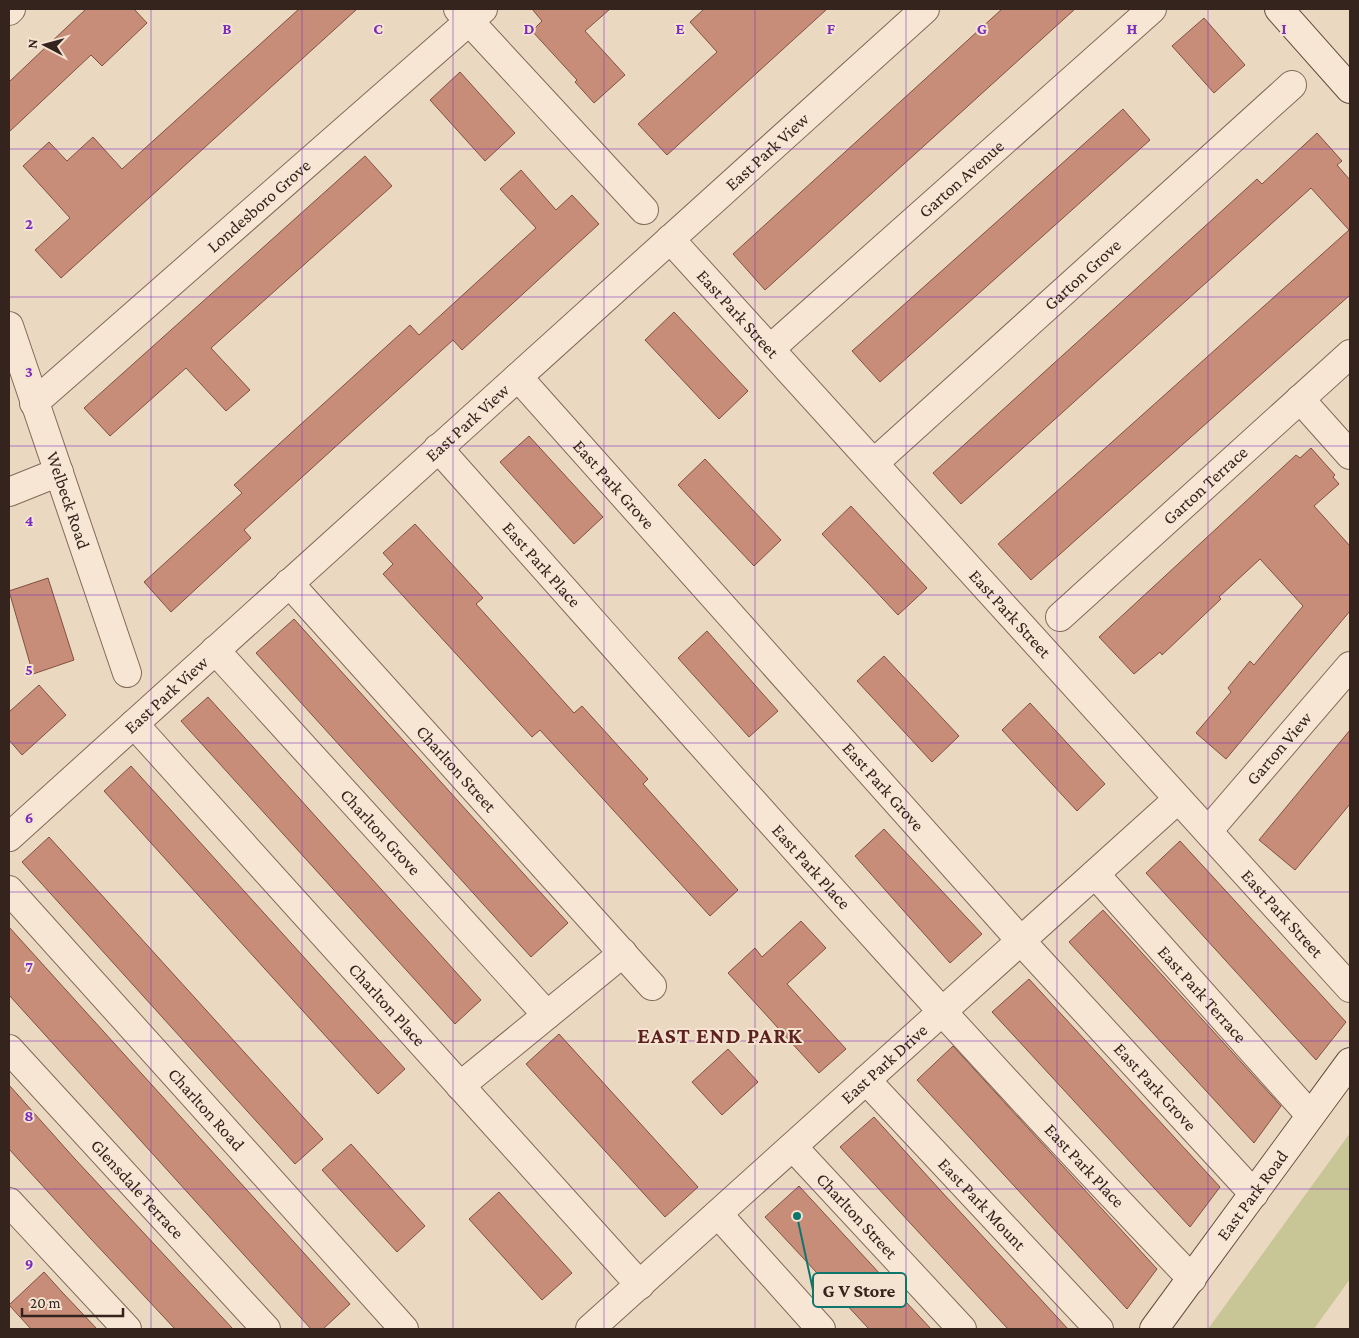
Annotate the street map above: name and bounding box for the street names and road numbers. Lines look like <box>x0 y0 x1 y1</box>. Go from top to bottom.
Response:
street label: East Park View <box>721 108 814 195</box>
street label: Garton Avenue <box>915 136 1008 222</box>
street label: Londesboro Grove <box>203 155 315 256</box>
street label: Garton Grove <box>1040 235 1125 314</box>
street label: East Park Street <box>693 266 784 363</box>
street label: East Park View <box>422 379 514 465</box>
street label: East Park Grove <box>569 436 659 533</box>
street label: Garton Terrace <box>1159 442 1252 529</box>
street label: Welbeck Road <box>42 449 94 552</box>
street label: East Park Place <box>499 518 585 611</box>
street label: East Park Street <box>965 565 1056 663</box>
street label: East Park View <box>120 651 213 738</box>
street label: Garton View <box>1242 707 1316 789</box>
street label: Charlton Street <box>412 721 501 817</box>
street label: East Park Grove <box>839 738 928 835</box>
street label: Charlton Grove <box>336 785 425 879</box>
street label: East Park Place <box>768 820 855 913</box>
street label: East Park Street <box>1237 865 1328 962</box>
street label: East Park Terrace <box>1154 942 1251 1047</box>
street label: Charlton Place <box>345 959 430 1050</box>
street label: East Park Drive <box>837 1020 931 1108</box>
street label: East Park Grove <box>1110 1039 1201 1135</box>
street label: Charlton Road <box>164 1064 249 1155</box>
street label: East Park Place <box>1041 1120 1129 1212</box>
street label: Glensdale Terrace <box>87 1135 188 1243</box>
street label: East Park Road <box>1213 1146 1292 1244</box>
street label: East Park Mount <box>934 1154 1031 1255</box>
street label: Charlton Street <box>812 1169 902 1264</box>

